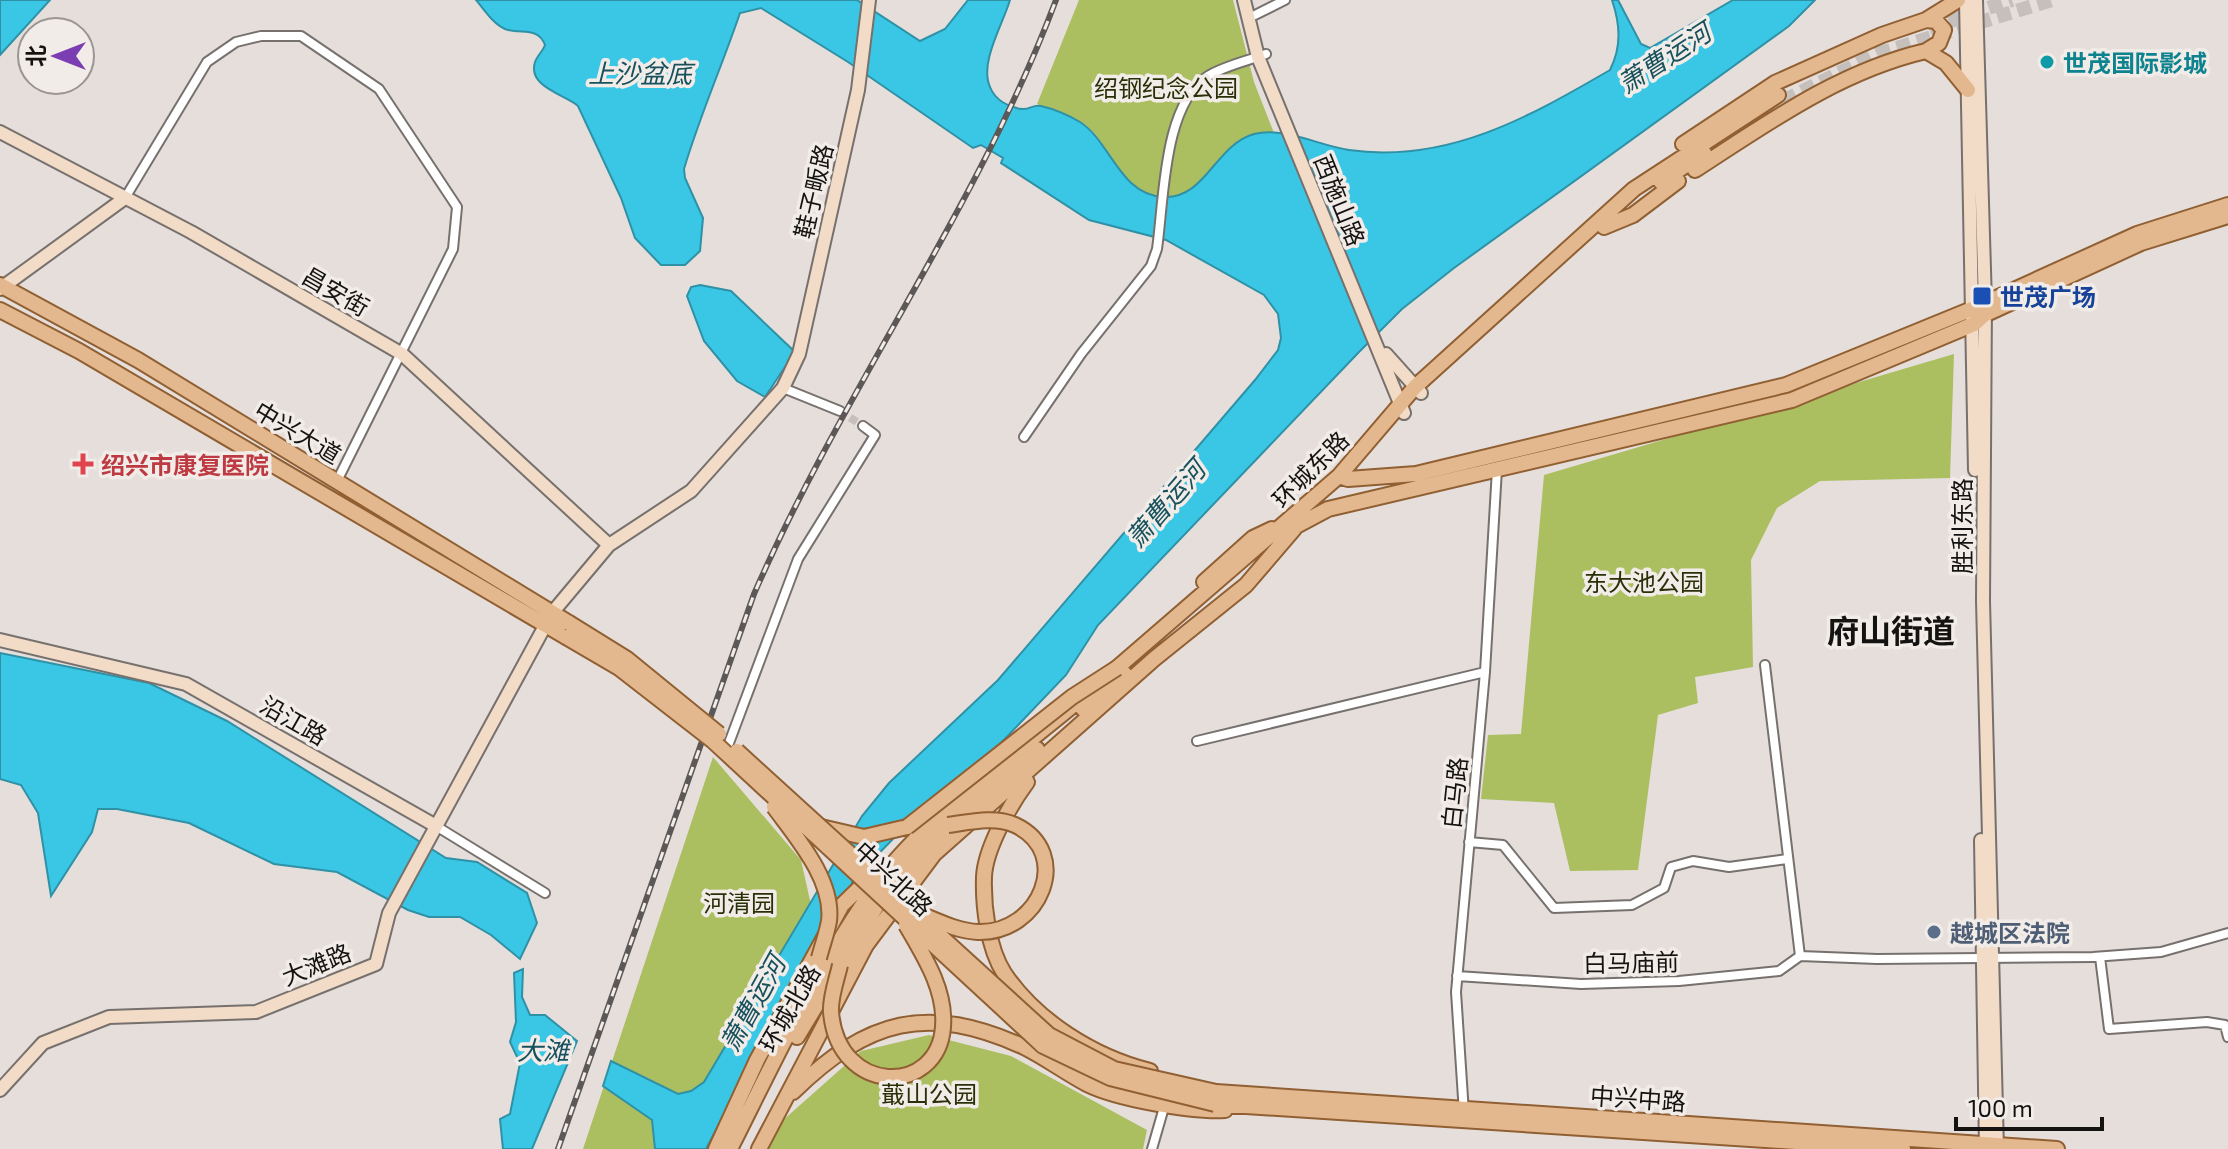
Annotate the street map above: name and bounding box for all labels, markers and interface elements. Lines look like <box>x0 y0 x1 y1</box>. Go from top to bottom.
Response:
water label: 萧曹运河 <box>1612 13 1720 98</box>
north arrow <box>16 16 96 96</box>
text: 北 <box>22 45 48 67</box>
place label: 世茂国际影城 <box>2063 48 2207 77</box>
marker: 世茂国际影城 <box>2038 53 2056 71</box>
water label: 上沙盆底 <box>588 57 696 88</box>
park label: 绍钢纪念公园 <box>1094 73 1238 102</box>
street label: 鞋子畈路 <box>788 141 838 241</box>
street label: 西施山路 <box>1309 150 1371 250</box>
street label: 昌安街 <box>298 260 374 322</box>
place label: 世茂广场 <box>2000 282 2096 311</box>
marker: 世茂广场 <box>1971 285 1993 307</box>
street label: 中兴大道 <box>249 395 347 469</box>
street label: 环城东路 <box>1266 425 1354 513</box>
place label: 绍兴市康复医院 <box>101 450 269 479</box>
water label: 萧曹运河 <box>1119 450 1214 552</box>
marker: 绍兴市康复医院 <box>72 453 94 475</box>
street label: 胜利东路 <box>1947 478 1976 574</box>
park label: 东大池公园 <box>1584 567 1704 596</box>
district label: 府山街道 <box>1827 611 1955 649</box>
street label: 沿江路 <box>256 689 332 751</box>
street label: 白马路 <box>1436 756 1472 830</box>
street label: 中兴北路 <box>849 835 939 921</box>
park label: 河清园 <box>703 888 775 917</box>
place label: 越城区法院 <box>1950 918 2070 947</box>
marker: 越城区法院 <box>1925 923 1943 941</box>
street label: 大滩路 <box>277 937 355 991</box>
water label: 萧曹运河 <box>713 946 793 1056</box>
street label: 白马庙前 <box>1583 947 1679 977</box>
street label: 环城北路 <box>752 959 826 1057</box>
water label: 大滩 <box>517 1034 572 1065</box>
park label: 蕺山公园 <box>881 1079 977 1108</box>
street label: 中兴中路 <box>1589 1080 1687 1116</box>
scale bar <box>1956 1081 2102 1131</box>
text: 100 m <box>1968 1093 2033 1122</box>

